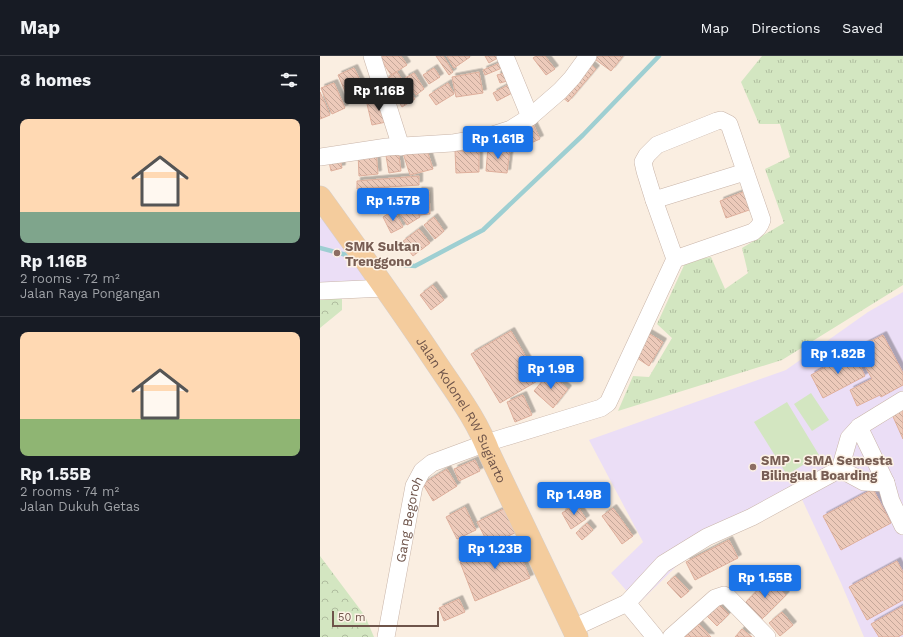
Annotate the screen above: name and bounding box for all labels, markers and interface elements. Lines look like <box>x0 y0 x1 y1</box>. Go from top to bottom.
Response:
text: Map <box>20 16 60 39</box>
text: Map <box>701 20 729 36</box>
text: Directions <box>751 20 820 36</box>
text: Saved <box>842 20 883 36</box>
icon: filters <box>278 69 300 91</box>
text: 8 homes <box>20 70 91 90</box>
pin: Rp 1.16B <box>338 78 420 112</box>
text: Rp 1.16B <box>353 83 405 98</box>
pin: Rp 1.61B <box>457 126 539 160</box>
text: Rp 1.61B <box>472 131 524 146</box>
icon: home <box>124 145 196 217</box>
pin: Rp 1.57B <box>352 188 434 222</box>
text: Rp 1.57B <box>366 193 420 208</box>
place label: SMK Sultan Trenggono <box>345 239 420 269</box>
marker: SMK Sultan Trenggono <box>332 248 342 258</box>
text: Rp 1.16B <box>20 251 87 271</box>
text: 2 rooms · 72 m² <box>20 271 120 286</box>
text: Jalan Raya Pongangan <box>20 286 160 301</box>
street label: Jalan Kolonel RW Sugiarto <box>413 334 509 486</box>
pin: Rp 1.82B <box>797 341 879 375</box>
text: Rp 1.82B <box>811 346 865 361</box>
pin: Rp 1.9B <box>514 356 588 390</box>
icon: home <box>124 358 196 430</box>
text: Rp 1.9B <box>528 361 574 376</box>
place label: SMP - SMA Semesta Bilingual Boarding <box>761 453 893 483</box>
marker: SMP - SMA Semesta Bilingual Boarding <box>748 462 758 472</box>
text: Rp 1.55B <box>20 464 91 484</box>
street label: Gang Begoroh <box>393 474 426 564</box>
pin: Rp 1.49B <box>533 482 615 516</box>
text: 2 rooms · 74 m² <box>20 484 119 499</box>
text: Rp 1.49B <box>546 487 602 502</box>
text: Jalan Dukuh Getas <box>20 499 140 514</box>
pin: Rp 1.23B <box>454 536 536 570</box>
text: Rp 1.23B <box>468 541 522 556</box>
pin: Rp 1.55B <box>724 565 806 599</box>
text: Rp 1.55B <box>738 570 792 585</box>
scale bar <box>332 609 439 628</box>
text: 50 m <box>338 611 365 624</box>

